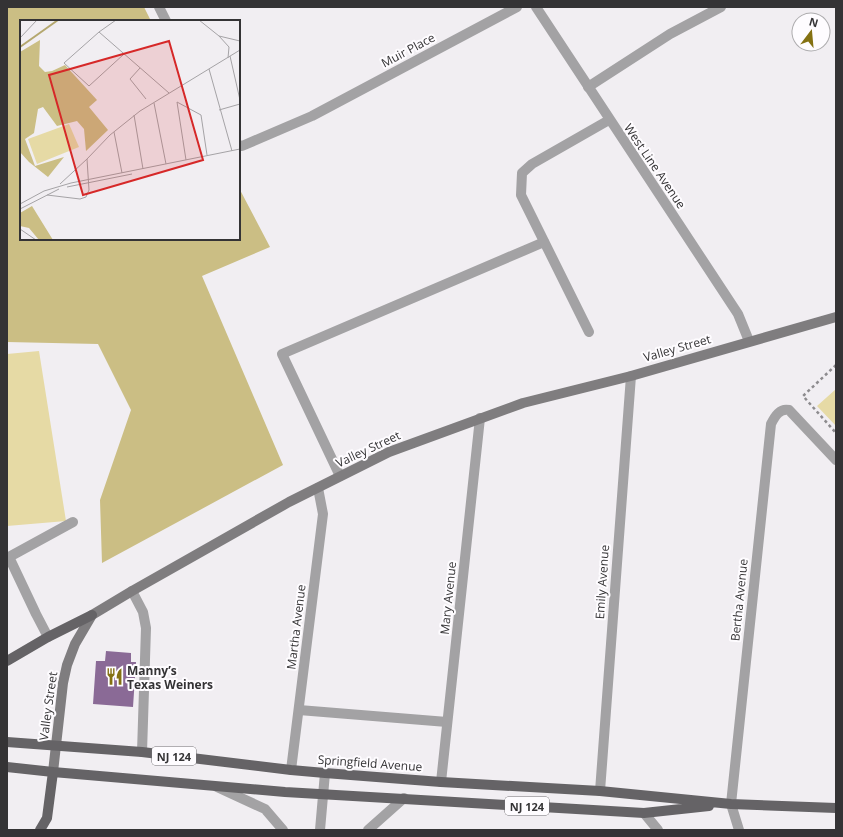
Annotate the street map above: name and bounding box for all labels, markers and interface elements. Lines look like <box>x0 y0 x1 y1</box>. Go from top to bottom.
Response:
north arrow <box>791 12 831 52</box>
text: N <box>808 13 820 30</box>
inset map <box>20 20 240 240</box>
street label: Muir Place <box>378 29 438 71</box>
street label: West Line Avenue <box>620 120 690 212</box>
street label: Valley Street <box>641 330 713 366</box>
street label: Valley Street <box>333 427 403 471</box>
street label: Emily Avenue <box>591 544 613 620</box>
street label: Bertha Avenue <box>726 558 752 642</box>
street label: Mary Avenue <box>436 560 460 635</box>
street label: Martha Avenue <box>282 583 310 671</box>
place label: Manny’s Texas Weiners <box>127 662 213 693</box>
restaurant icon: Manny’s Texas Weiners <box>104 667 124 687</box>
street label: Valley Street <box>35 671 61 741</box>
road number: NJ 124 <box>152 747 196 765</box>
street label: Springfield Avenue <box>317 751 423 775</box>
road number: NJ 124 <box>505 797 549 815</box>

